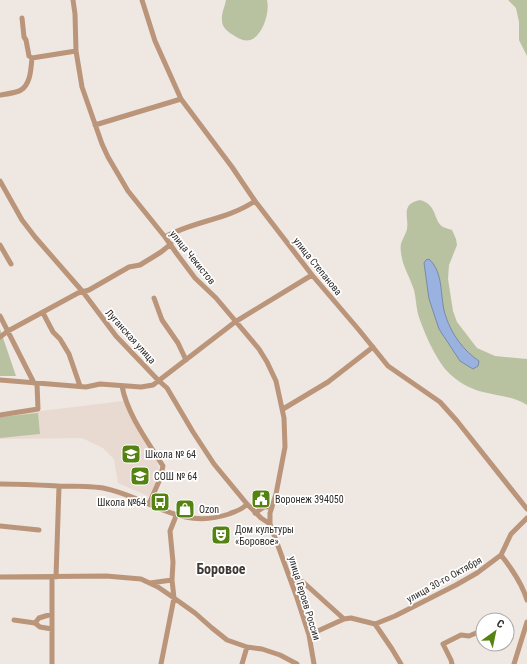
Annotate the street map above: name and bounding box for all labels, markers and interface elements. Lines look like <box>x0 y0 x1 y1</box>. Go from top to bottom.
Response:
street label: улица Чекистов <box>168 228 218 286</box>
street label: улица Степанова <box>291 235 344 297</box>
street label: Луганская улица <box>103 307 158 366</box>
school or university icon: Школа № 64 <box>120 443 142 465</box>
place label: Школа № 64 <box>145 449 196 460</box>
school or university icon: СОШ № 64 <box>129 465 151 487</box>
place label: СОШ № 64 <box>154 471 197 482</box>
public building icon: Воронеж 394050 <box>250 488 272 510</box>
bus stop icon: Школа №64 <box>149 491 171 513</box>
place label: Воронеж 394050 <box>275 494 344 505</box>
place label: Школа №64 <box>97 497 146 508</box>
shop icon: Ozon <box>174 498 196 520</box>
place label: Ozon <box>199 504 219 515</box>
theatre icon: Дом культуры «Боровое» <box>210 524 232 546</box>
place label: Дом культуры «Боровое» <box>235 524 294 547</box>
street label: улица 30-го Октября <box>405 554 484 605</box>
street label: улица Героев России <box>287 555 323 641</box>
district label: Боровое <box>196 561 246 577</box>
north arrow <box>475 612 515 652</box>
text: С <box>494 617 506 631</box>

